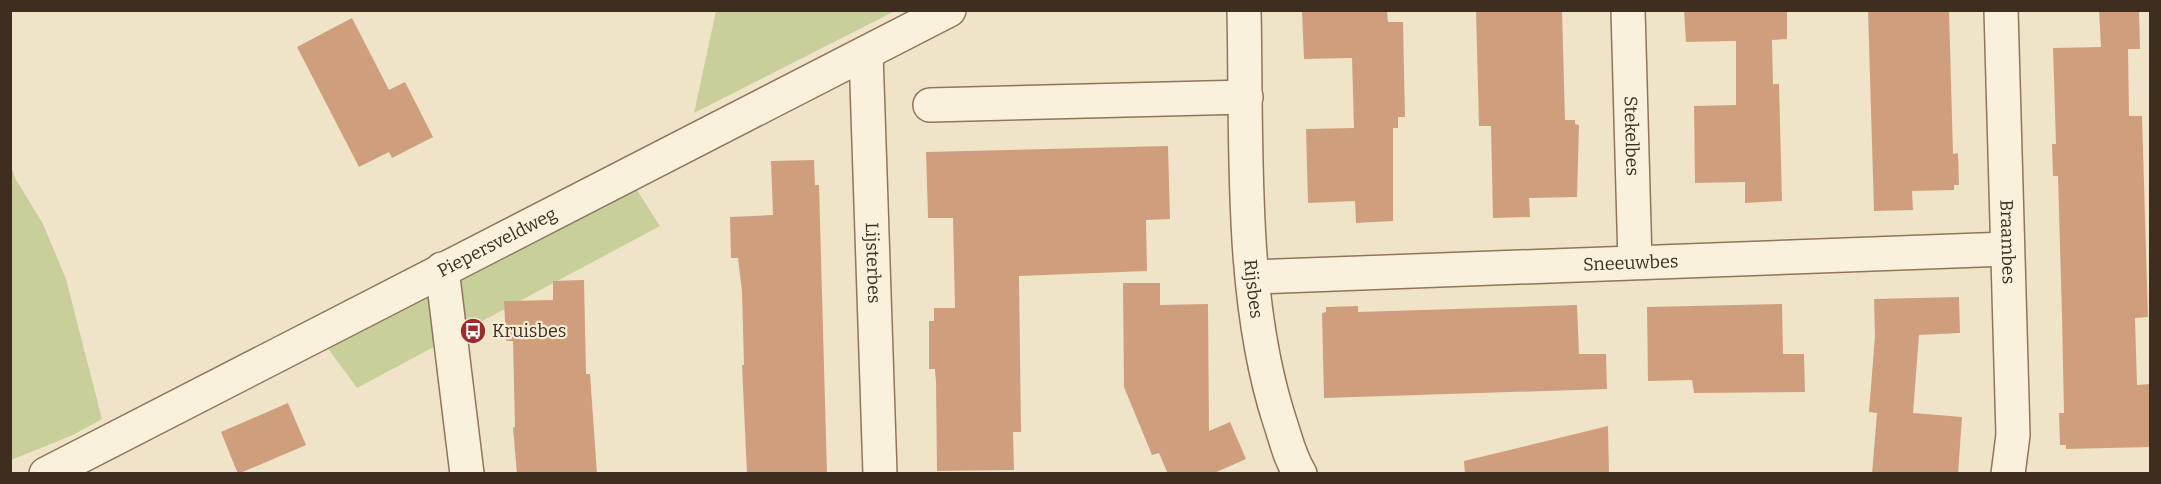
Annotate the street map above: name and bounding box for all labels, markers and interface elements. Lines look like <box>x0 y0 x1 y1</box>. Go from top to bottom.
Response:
street label: Stekelbes <box>1619 96 1644 176</box>
street label: Braambes <box>1995 199 2020 284</box>
street label: Piepersveldweg <box>434 203 560 282</box>
street label: Lijsterbes <box>861 222 885 304</box>
street label: Sneeuwbes <box>1583 250 1679 276</box>
street label: Rijsbes <box>1239 258 1268 320</box>
bus stop icon: Kruisbes <box>458 316 488 346</box>
place label: Kruisbes <box>492 320 566 342</box>

